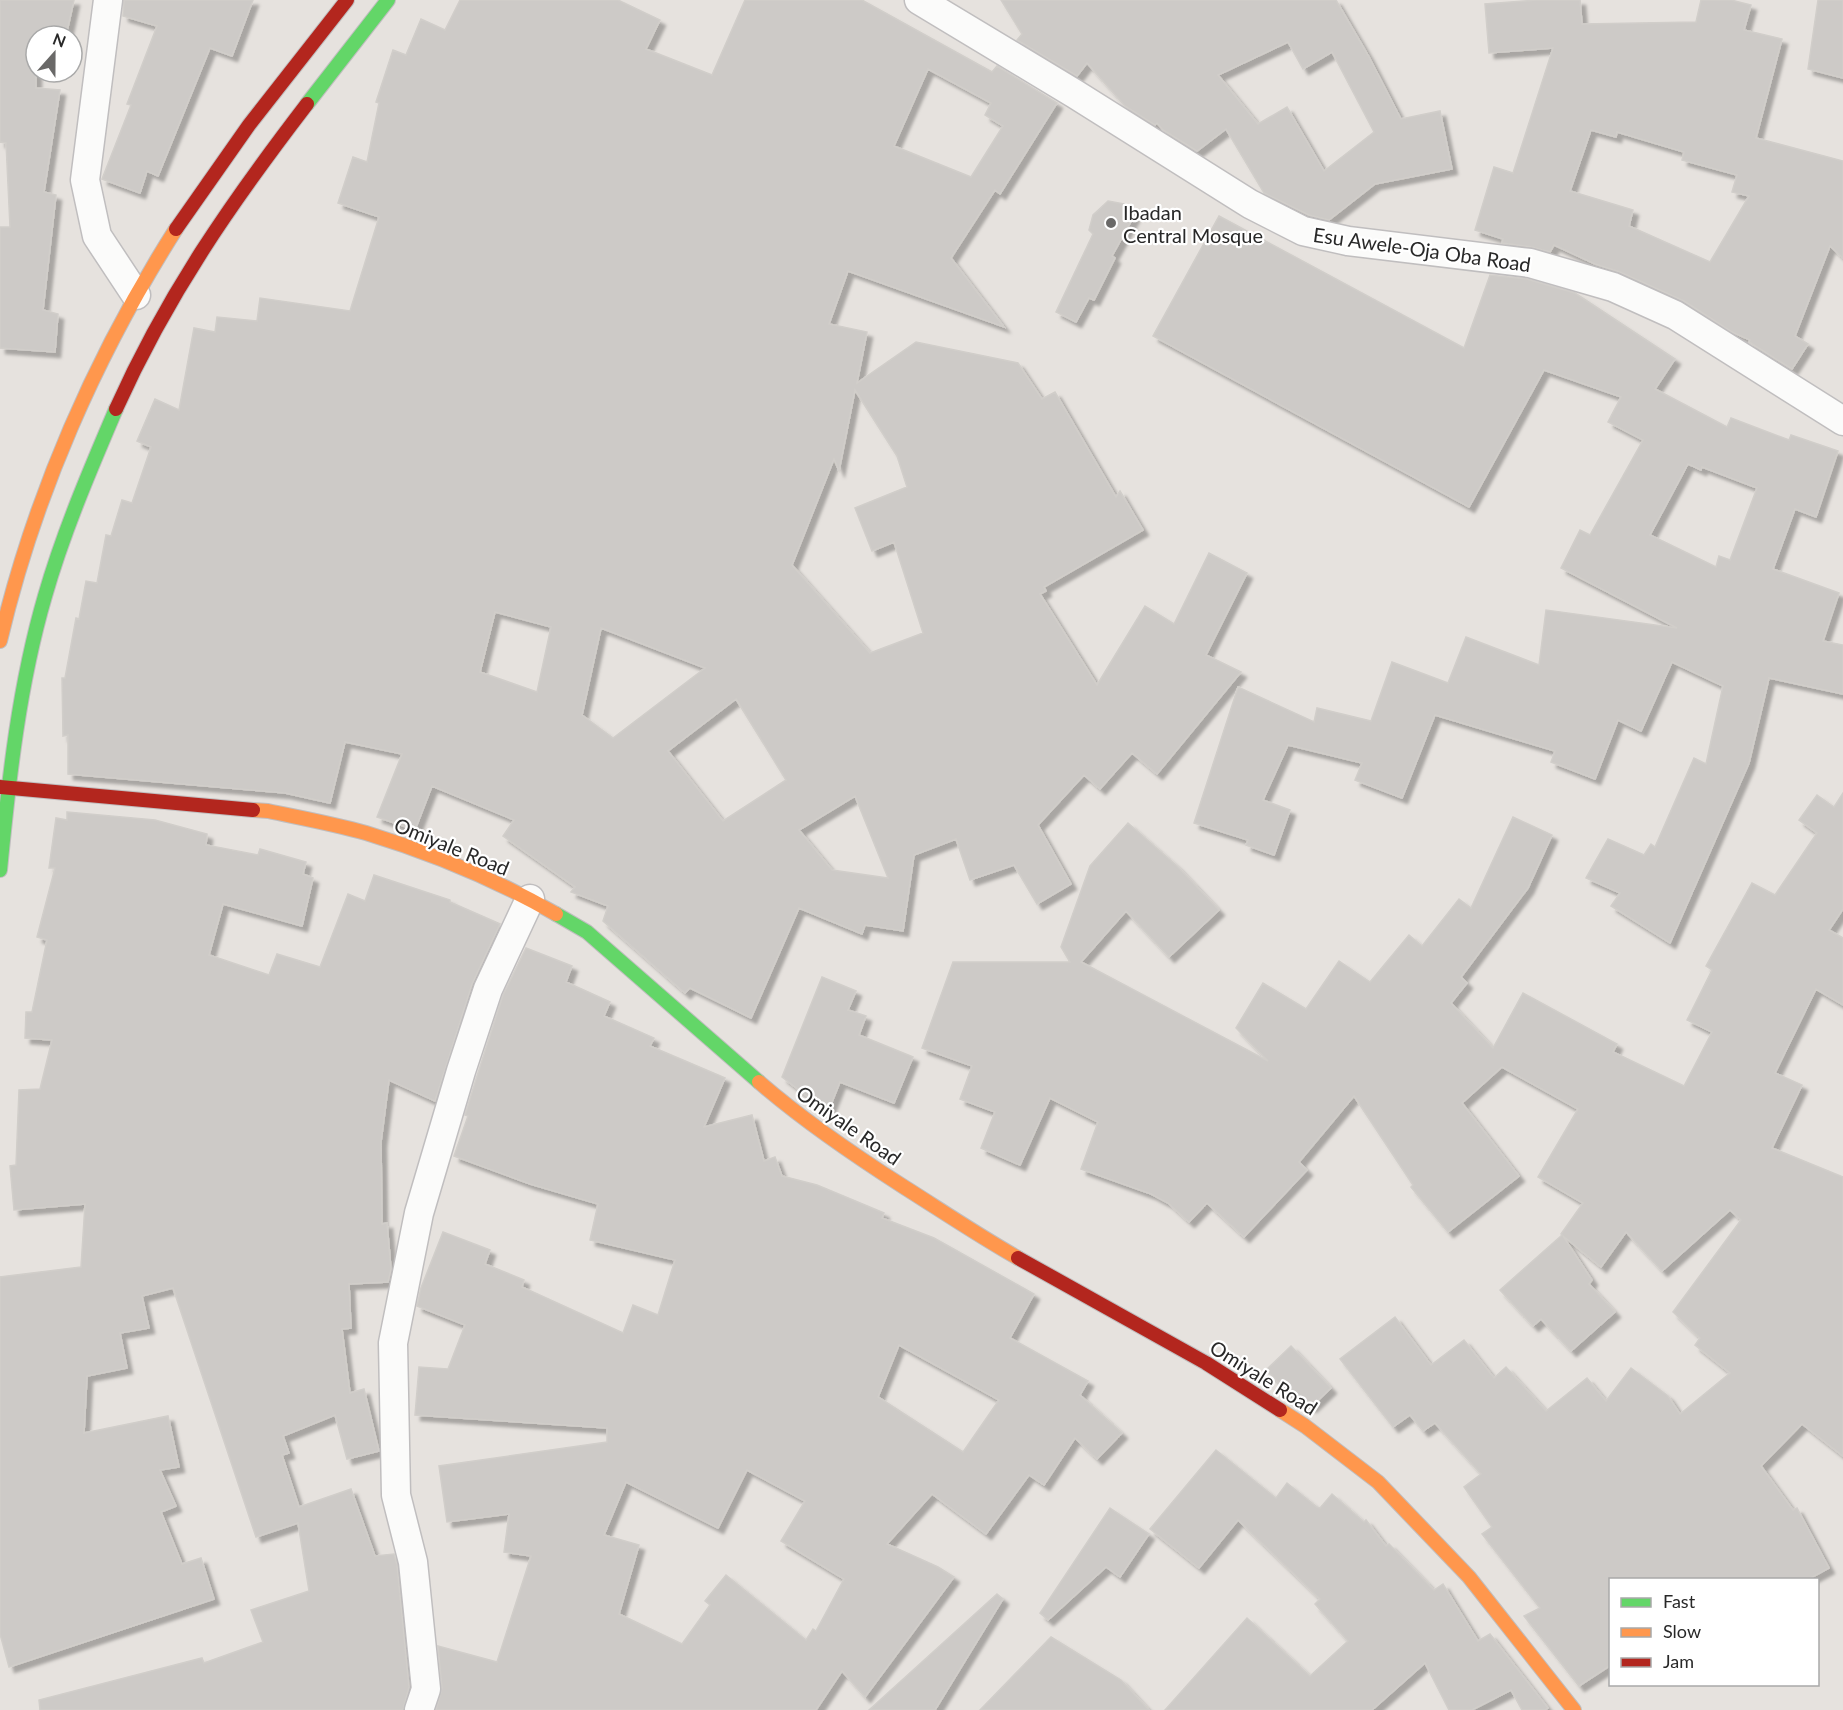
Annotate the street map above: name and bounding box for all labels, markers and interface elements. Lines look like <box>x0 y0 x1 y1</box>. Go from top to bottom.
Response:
north arrow <box>24 24 84 84</box>
text: N <box>50 28 69 51</box>
place label: Ibadan Central Mosque <box>1123 200 1263 247</box>
marker: Ibadan Central Mosque <box>1104 216 1118 230</box>
street label: Esu Awele-Oja Oba Road <box>1312 222 1532 276</box>
street label: Omiyale Road <box>391 812 513 880</box>
street label: Omiyale Road <box>792 1080 906 1170</box>
street label: Omiyale Road <box>1206 1335 1322 1419</box>
legend <box>1609 1578 1819 1686</box>
text: Fast <box>1663 1590 1696 1612</box>
text: Slow <box>1663 1620 1701 1642</box>
text: Jam <box>1663 1650 1694 1672</box>

